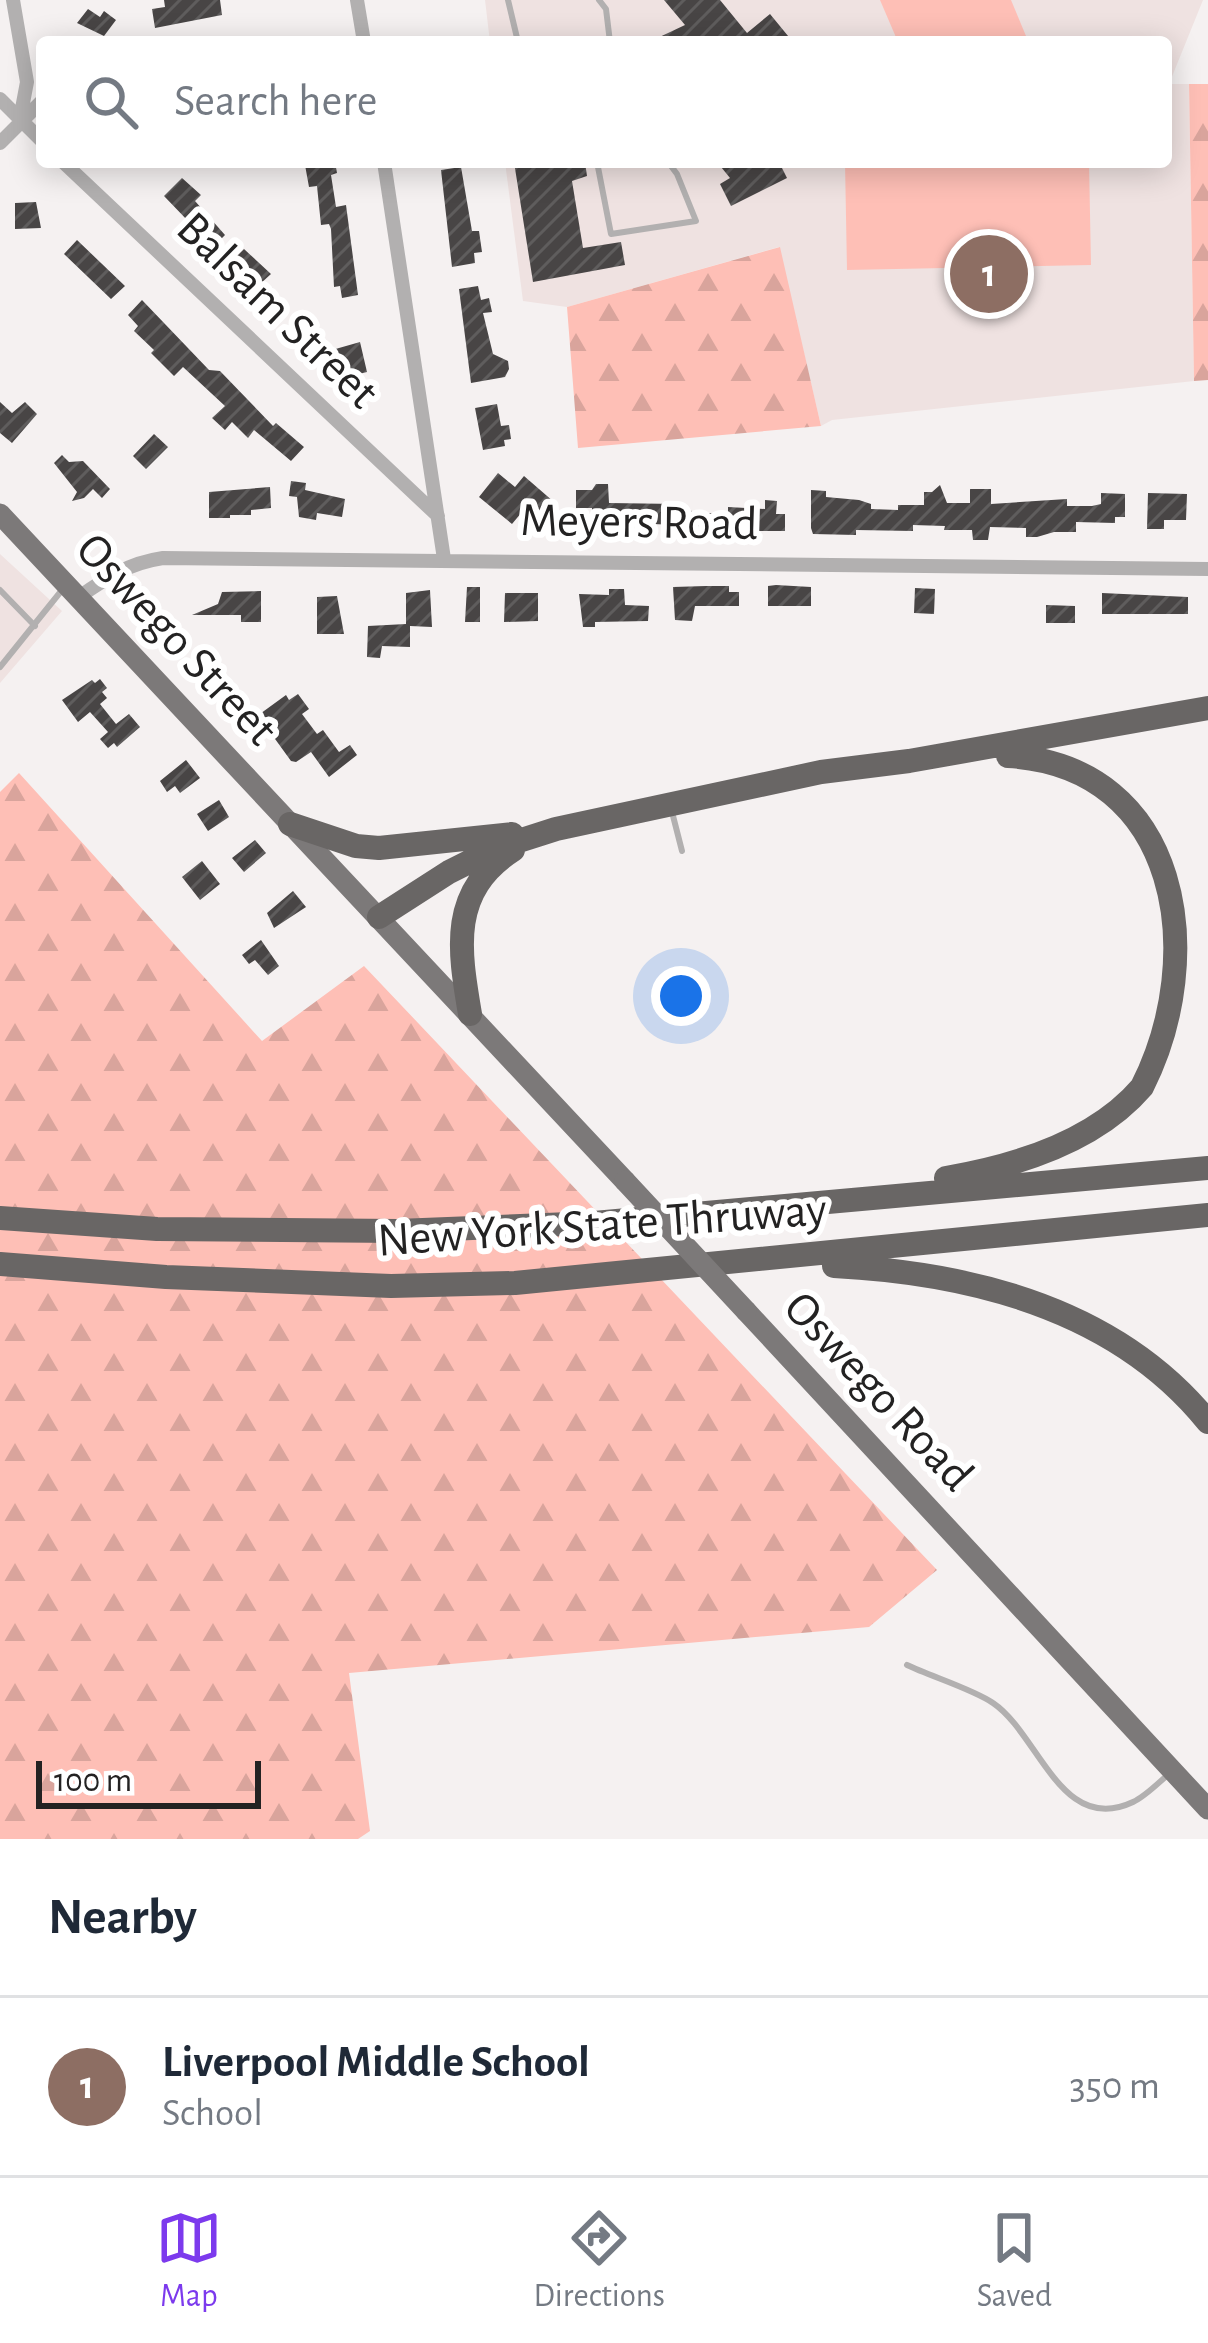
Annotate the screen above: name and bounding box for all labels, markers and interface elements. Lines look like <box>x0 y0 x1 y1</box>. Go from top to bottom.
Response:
search box <box>36 36 1172 168</box>
icon: search <box>78 69 144 135</box>
text: Search here <box>174 79 377 124</box>
street label: Balsam Street <box>167 204 387 418</box>
pin: 1 <box>950 229 1028 319</box>
street label: Meyers Road <box>520 497 758 549</box>
street label: Oswego Street <box>67 525 285 755</box>
your location <box>651 966 711 1026</box>
street label: New York State Thruway <box>376 1186 828 1266</box>
street label: Oswego Road <box>775 1284 981 1500</box>
scale bar <box>36 1755 261 1808</box>
text: 100 m <box>54 1765 132 1798</box>
text: Nearby <box>48 1892 197 1943</box>
text: Liverpool Middle School <box>162 2040 590 2085</box>
text: 1 <box>80 2067 94 2106</box>
text: 350 m <box>1069 2067 1160 2106</box>
text: School <box>162 2094 263 2133</box>
tab: Map <box>156 2205 222 2317</box>
tab: Directions <box>533 2205 665 2317</box>
tab: Saved <box>977 2205 1052 2317</box>

